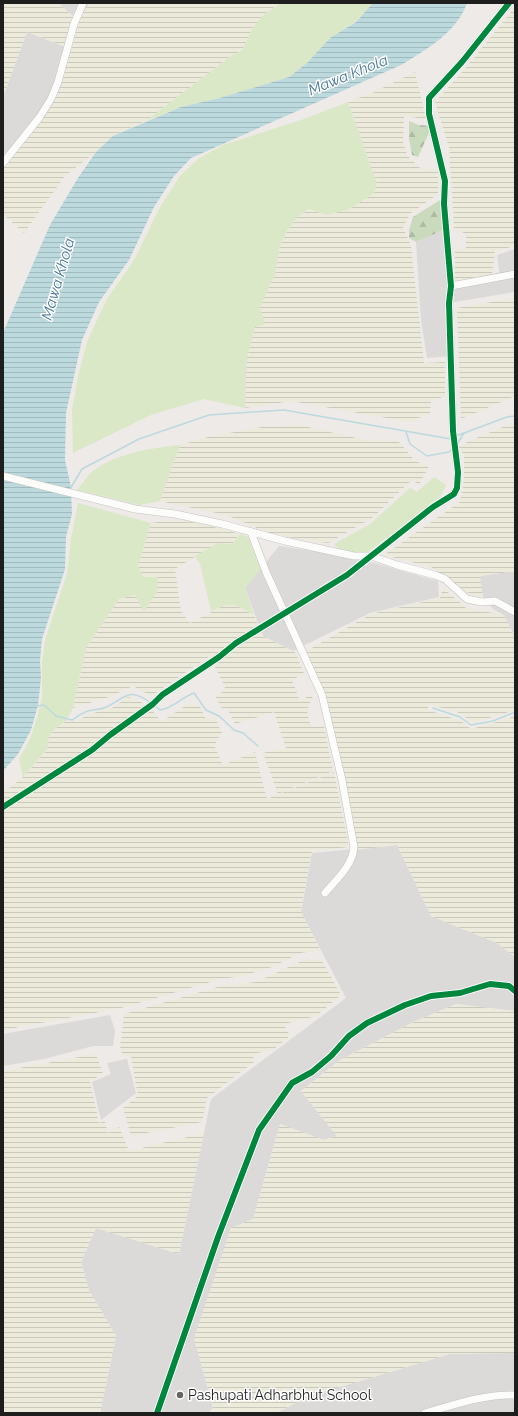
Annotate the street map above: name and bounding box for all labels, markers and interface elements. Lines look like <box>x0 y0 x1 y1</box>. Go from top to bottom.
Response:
water label: Mawa Khola <box>305 51 391 99</box>
water label: Mawa Khola <box>38 236 78 322</box>
place label: Pashupati Adharbhut School <box>188 1387 372 1403</box>
marker: Pashupati Adharbhut School <box>175 1390 185 1400</box>

